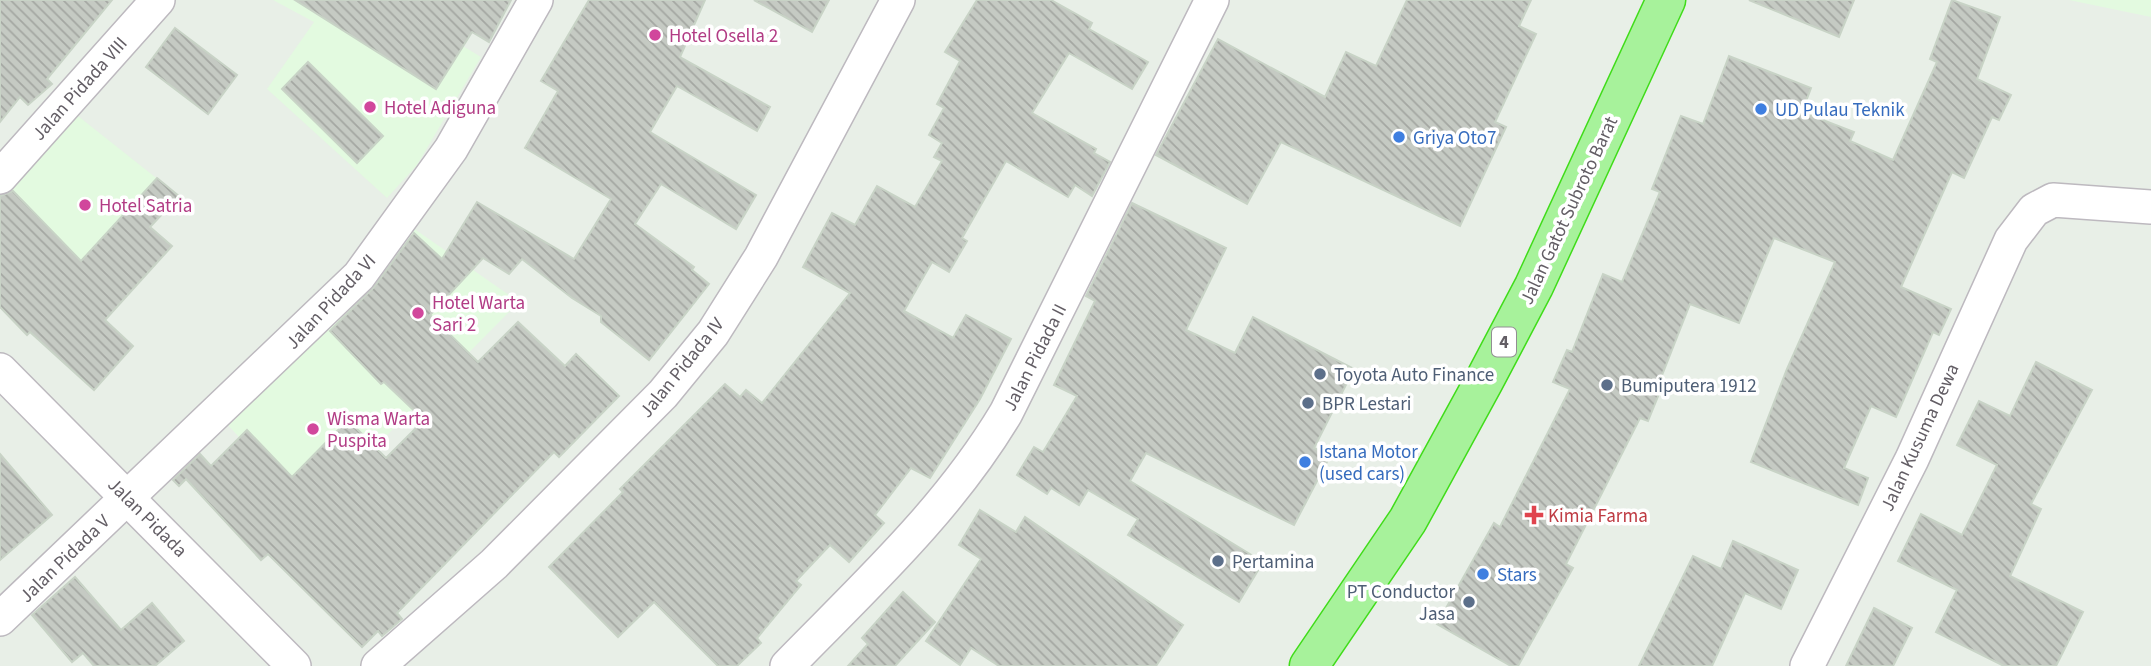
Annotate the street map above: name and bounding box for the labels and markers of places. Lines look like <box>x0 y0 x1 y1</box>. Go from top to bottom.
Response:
place label: Hotel Osella 2 <box>669 23 778 50</box>
marker: Hotel Osella 2 <box>647 27 663 43</box>
place label: Hotel Adiguna <box>384 95 496 122</box>
place label: UD Pulau Teknik <box>1775 97 1905 124</box>
marker: Hotel Adiguna <box>362 99 378 115</box>
marker: UD Pulau Teknik <box>1753 101 1769 117</box>
place label: Griya Oto7 <box>1413 125 1496 152</box>
marker: Griya Oto7 <box>1391 129 1407 145</box>
place label: Hotel Satria <box>99 193 192 220</box>
marker: Hotel Satria <box>77 197 93 213</box>
place label: Hotel Warta Sari 2 <box>432 290 525 339</box>
marker: Hotel Warta Sari 2 <box>410 305 426 321</box>
place label: Toyota Auto Finance <box>1334 362 1494 389</box>
marker: Toyota Auto Finance <box>1312 366 1328 382</box>
place label: Bumiputera 1912 <box>1621 373 1757 400</box>
marker: Bumiputera 1912 <box>1599 377 1615 393</box>
place label: BPR Lestari <box>1322 391 1411 418</box>
marker: BPR Lestari <box>1300 395 1316 411</box>
place label: Wisma Warta Puspita <box>327 406 430 455</box>
marker: Wisma Warta Puspita <box>305 421 321 437</box>
place label: Istana Motor (used cars) <box>1319 439 1418 488</box>
marker: Istana Motor (used cars) <box>1297 454 1313 470</box>
place label: Kimia Farma <box>1548 503 1648 530</box>
marker: Kimia Farma <box>1526 507 1542 523</box>
place label: Pertamina <box>1232 549 1314 576</box>
marker: Pertamina <box>1210 553 1226 569</box>
place label: Stars <box>1497 562 1537 589</box>
marker: Stars <box>1475 566 1491 582</box>
place label: PT Conductor Jasa <box>1347 579 1455 628</box>
marker: PT Conductor Jasa <box>1461 594 1477 610</box>

